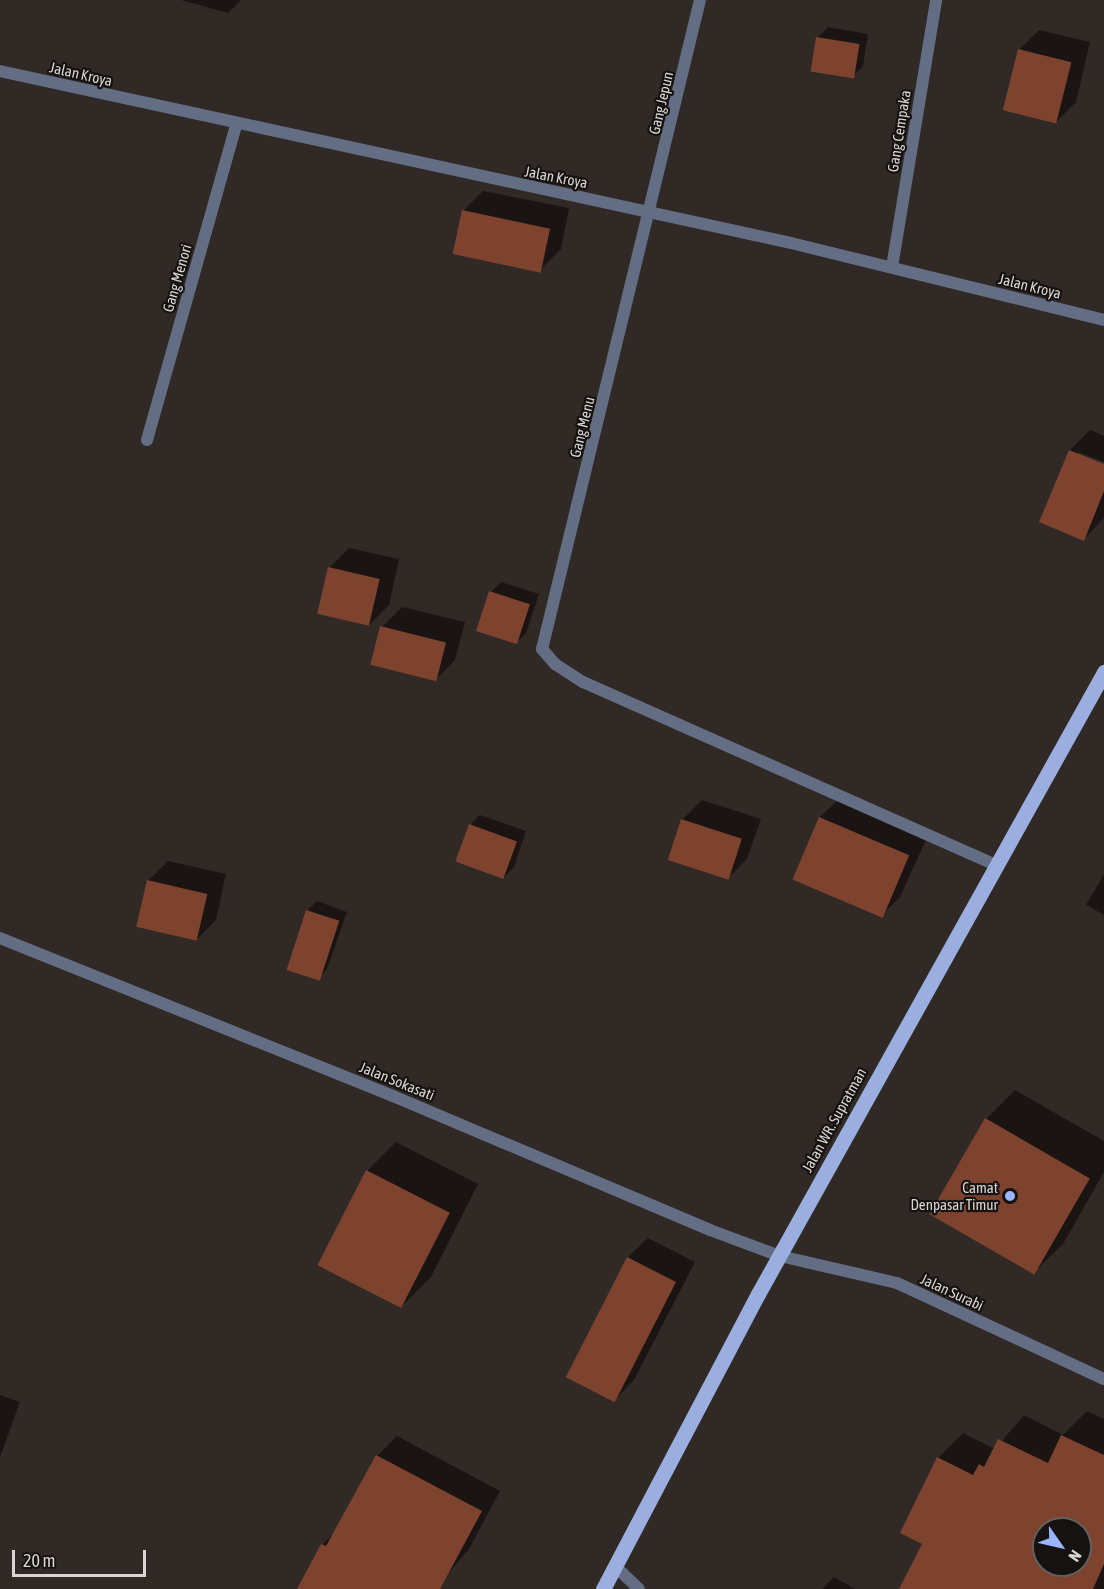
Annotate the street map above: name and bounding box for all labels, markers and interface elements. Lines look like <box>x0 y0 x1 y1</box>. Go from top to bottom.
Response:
street label: Jalan Kroya <box>48 58 114 90</box>
street label: Gang Jepun <box>645 70 677 136</box>
street label: Gang Cempaka <box>884 89 914 173</box>
street label: Jalan Kroya <box>523 162 589 192</box>
street label: Gang Menori <box>159 242 195 314</box>
street label: Jalan Kroya <box>997 270 1063 302</box>
street label: Gang Menu <box>566 395 598 459</box>
street label: Jalan Sokasati <box>357 1058 437 1104</box>
street label: Jalan WR. Supratman <box>798 1065 870 1175</box>
place label: Camat Denpasar Timur <box>910 1178 998 1213</box>
marker: Camat Denpasar Timur <box>1003 1189 1017 1203</box>
street label: Jalan Surabi <box>918 1270 986 1314</box>
north arrow <box>1032 1517 1092 1577</box>
scale bar <box>15 1538 148 1576</box>
text: N <box>1065 1547 1085 1565</box>
text: 20 m <box>23 1550 55 1571</box>

